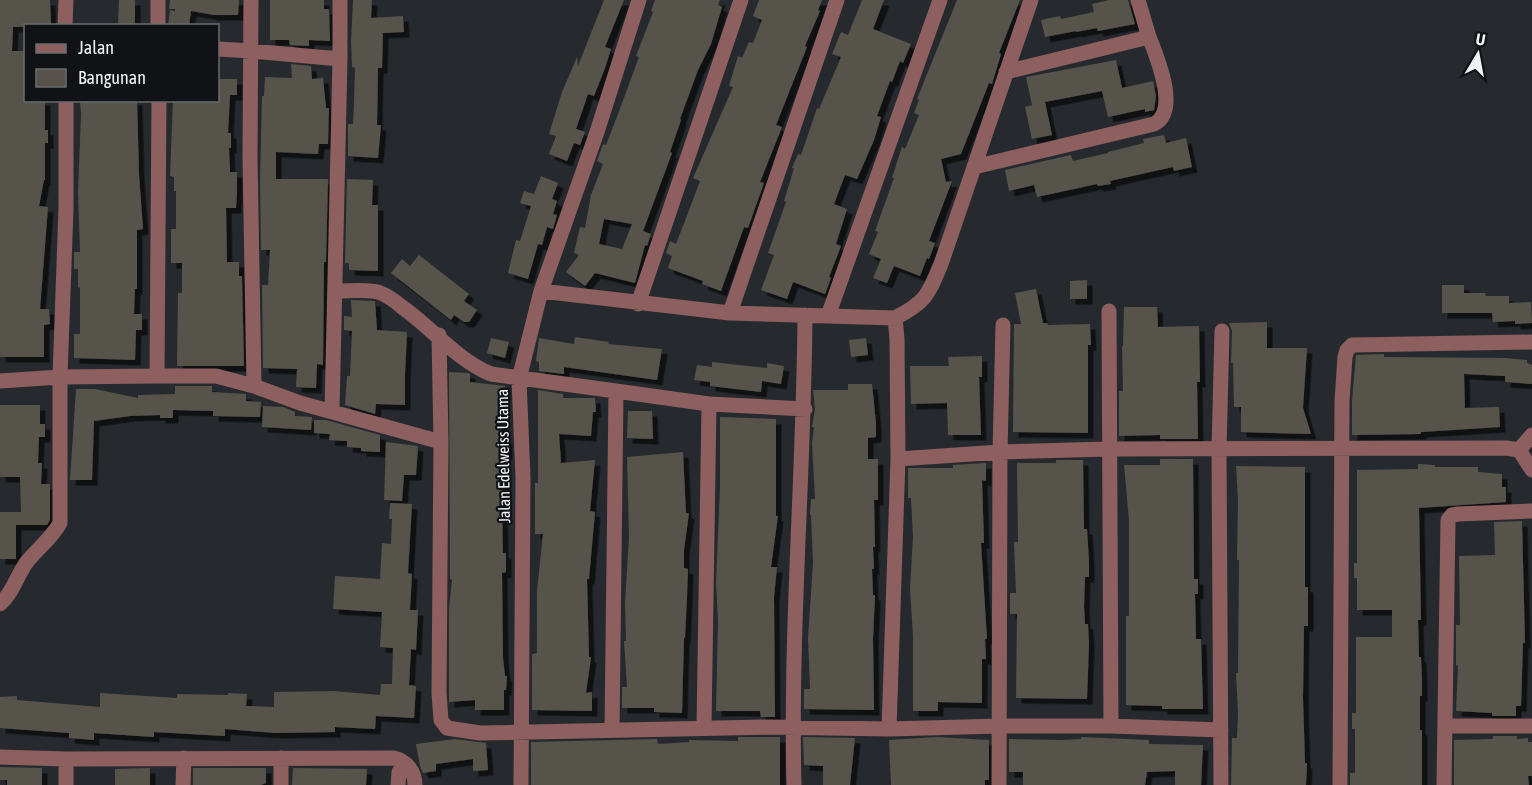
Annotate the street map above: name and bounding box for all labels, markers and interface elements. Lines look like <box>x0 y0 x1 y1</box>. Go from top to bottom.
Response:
legend <box>24 24 219 102</box>
north arrow <box>1448 24 1508 84</box>
text: U <box>1474 30 1487 49</box>
text: Jalan <box>78 37 114 58</box>
text: Bangunan <box>78 67 146 88</box>
street label: Jalan Edelweiss Utama <box>493 389 513 523</box>

